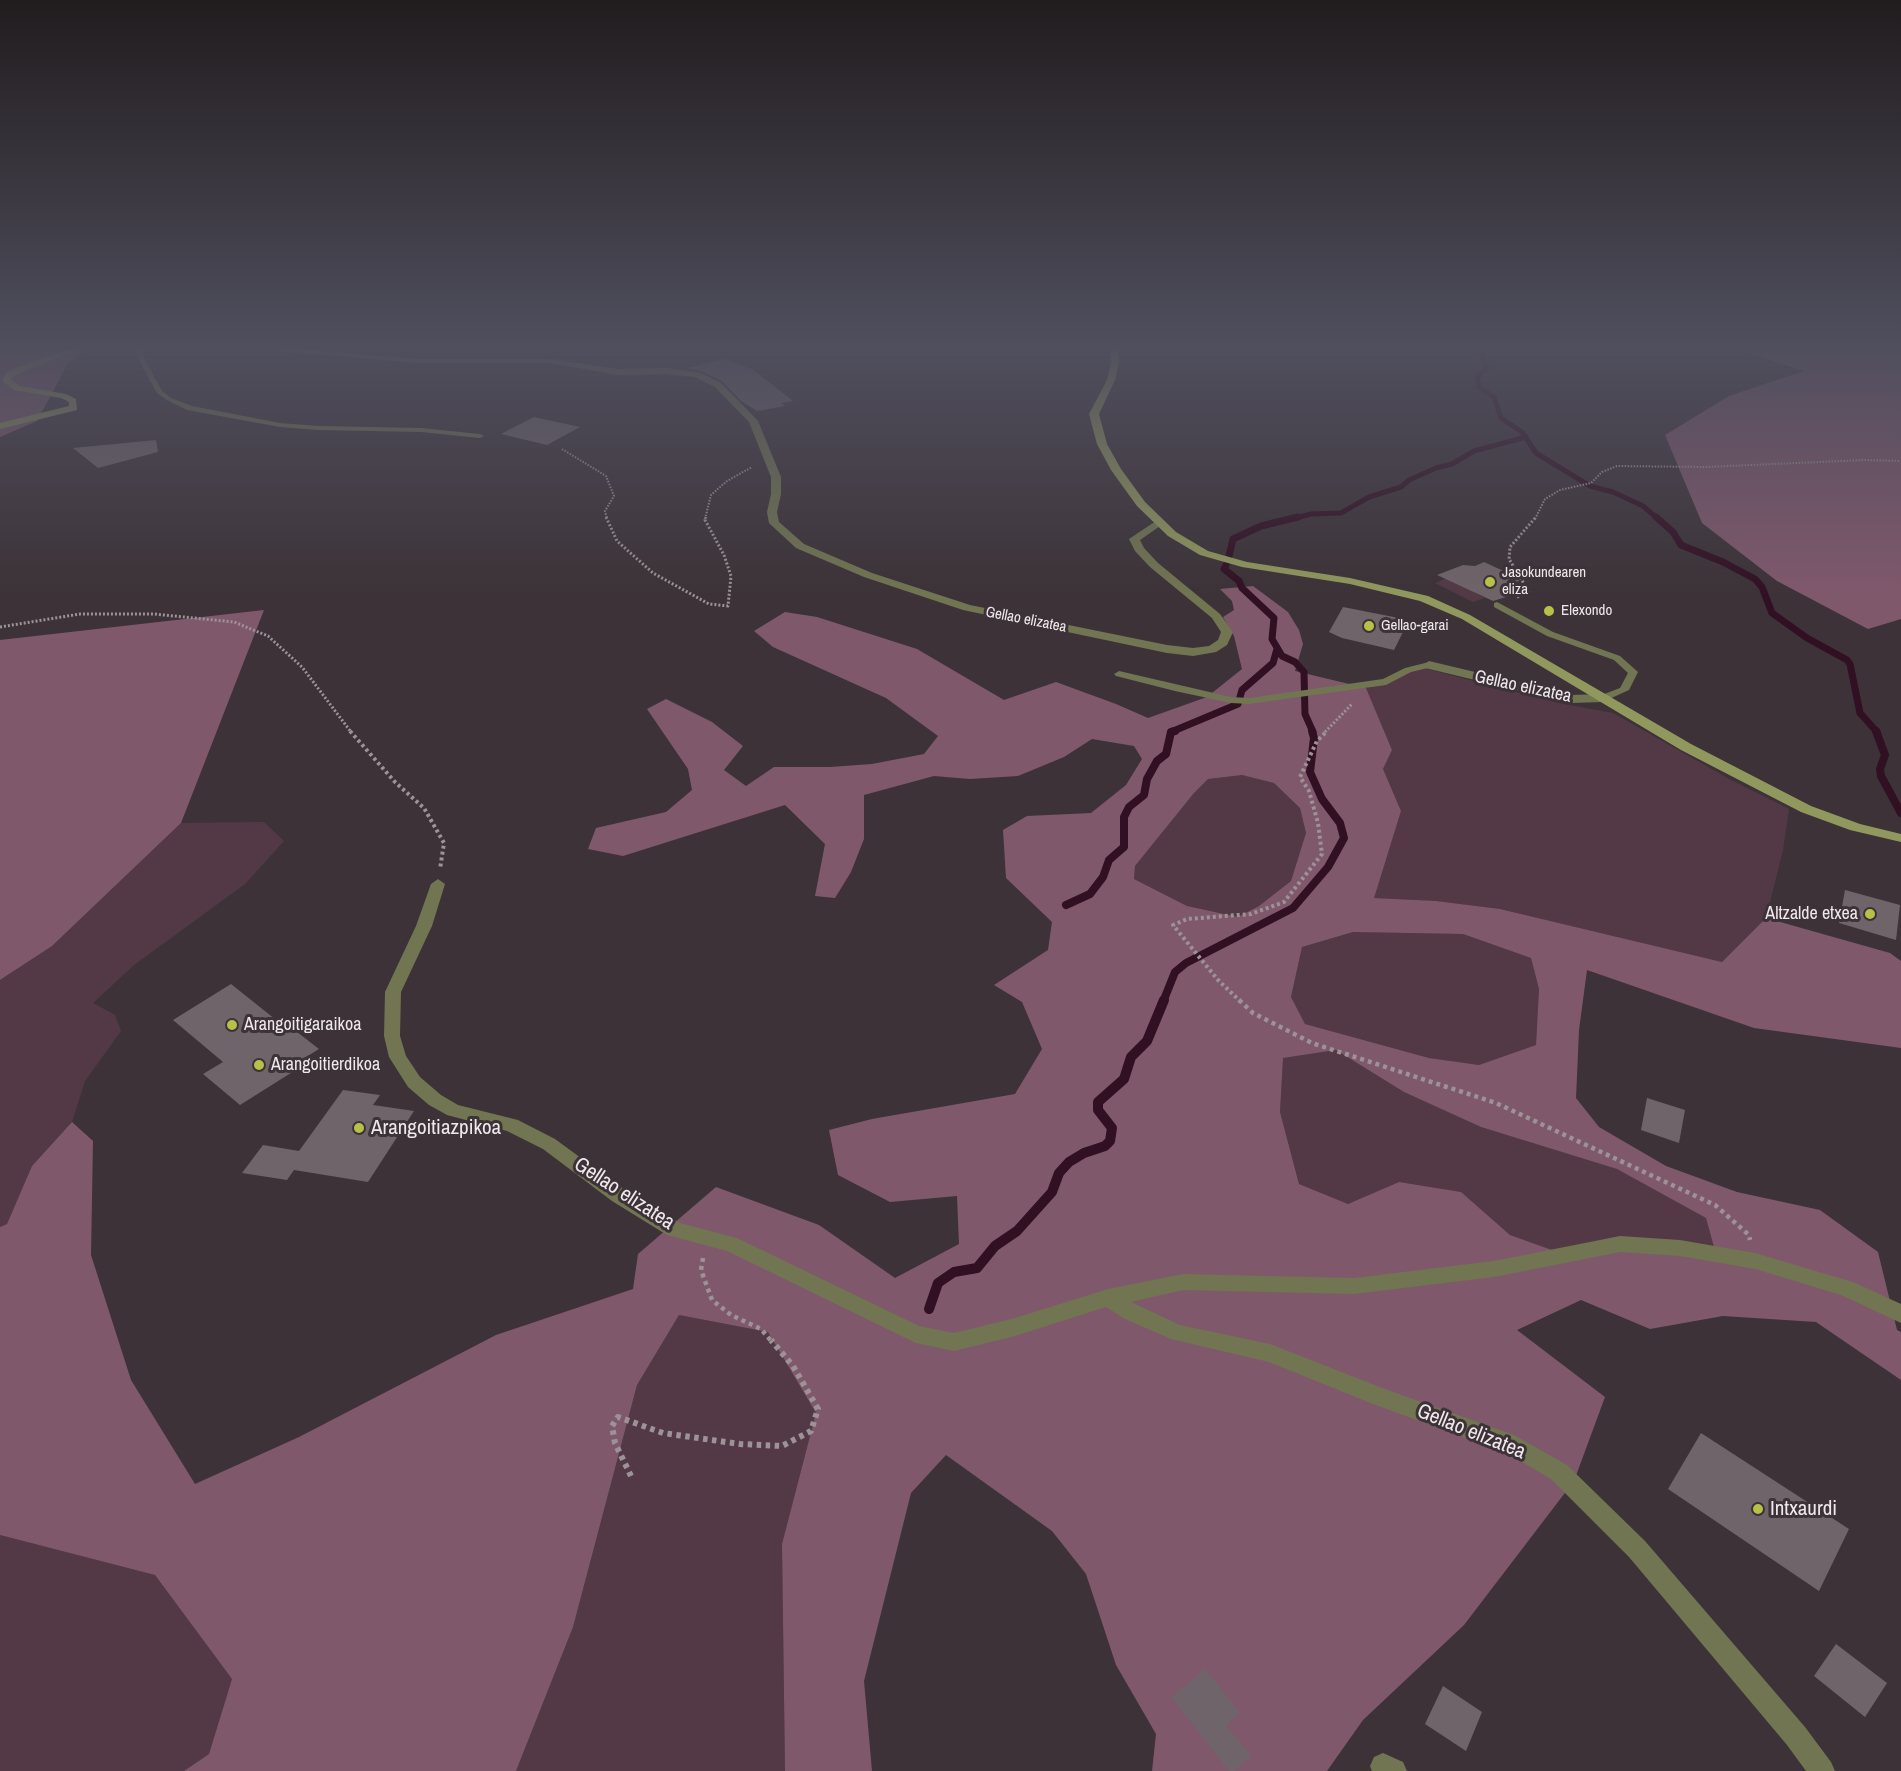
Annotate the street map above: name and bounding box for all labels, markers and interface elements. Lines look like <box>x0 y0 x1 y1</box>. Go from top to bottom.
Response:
place label: Jasokundearen eliza <box>1502 564 1586 599</box>
marker: Jasokundearen eliza <box>1483 575 1497 589</box>
place label: Elexondo <box>1561 602 1612 620</box>
street label: Gellao elizatea <box>984 603 1068 637</box>
marker: Elexondo <box>1542 604 1556 618</box>
place label: Gellao-garai <box>1381 617 1449 635</box>
marker: Gellao-garai <box>1362 619 1376 633</box>
street label: Gellao elizatea <box>1473 666 1573 708</box>
place label: Altzalde etxea <box>1765 903 1858 925</box>
marker: Altzalde etxea <box>1863 907 1877 921</box>
place label: Arangoitigaraikoa <box>244 1014 361 1036</box>
marker: Arangoitigaraikoa <box>225 1018 239 1032</box>
place label: Arangoitierdikoa <box>271 1054 380 1076</box>
marker: Arangoitierdikoa <box>252 1058 266 1072</box>
place label: Arangoitiazpikoa <box>371 1115 501 1141</box>
marker: Arangoitiazpikoa <box>352 1121 366 1135</box>
street label: Gellao elizatea <box>569 1152 679 1236</box>
street label: Gellao elizatea <box>1413 1399 1529 1465</box>
place label: Intxaurdi <box>1770 1496 1837 1522</box>
marker: Intxaurdi <box>1751 1502 1765 1516</box>

